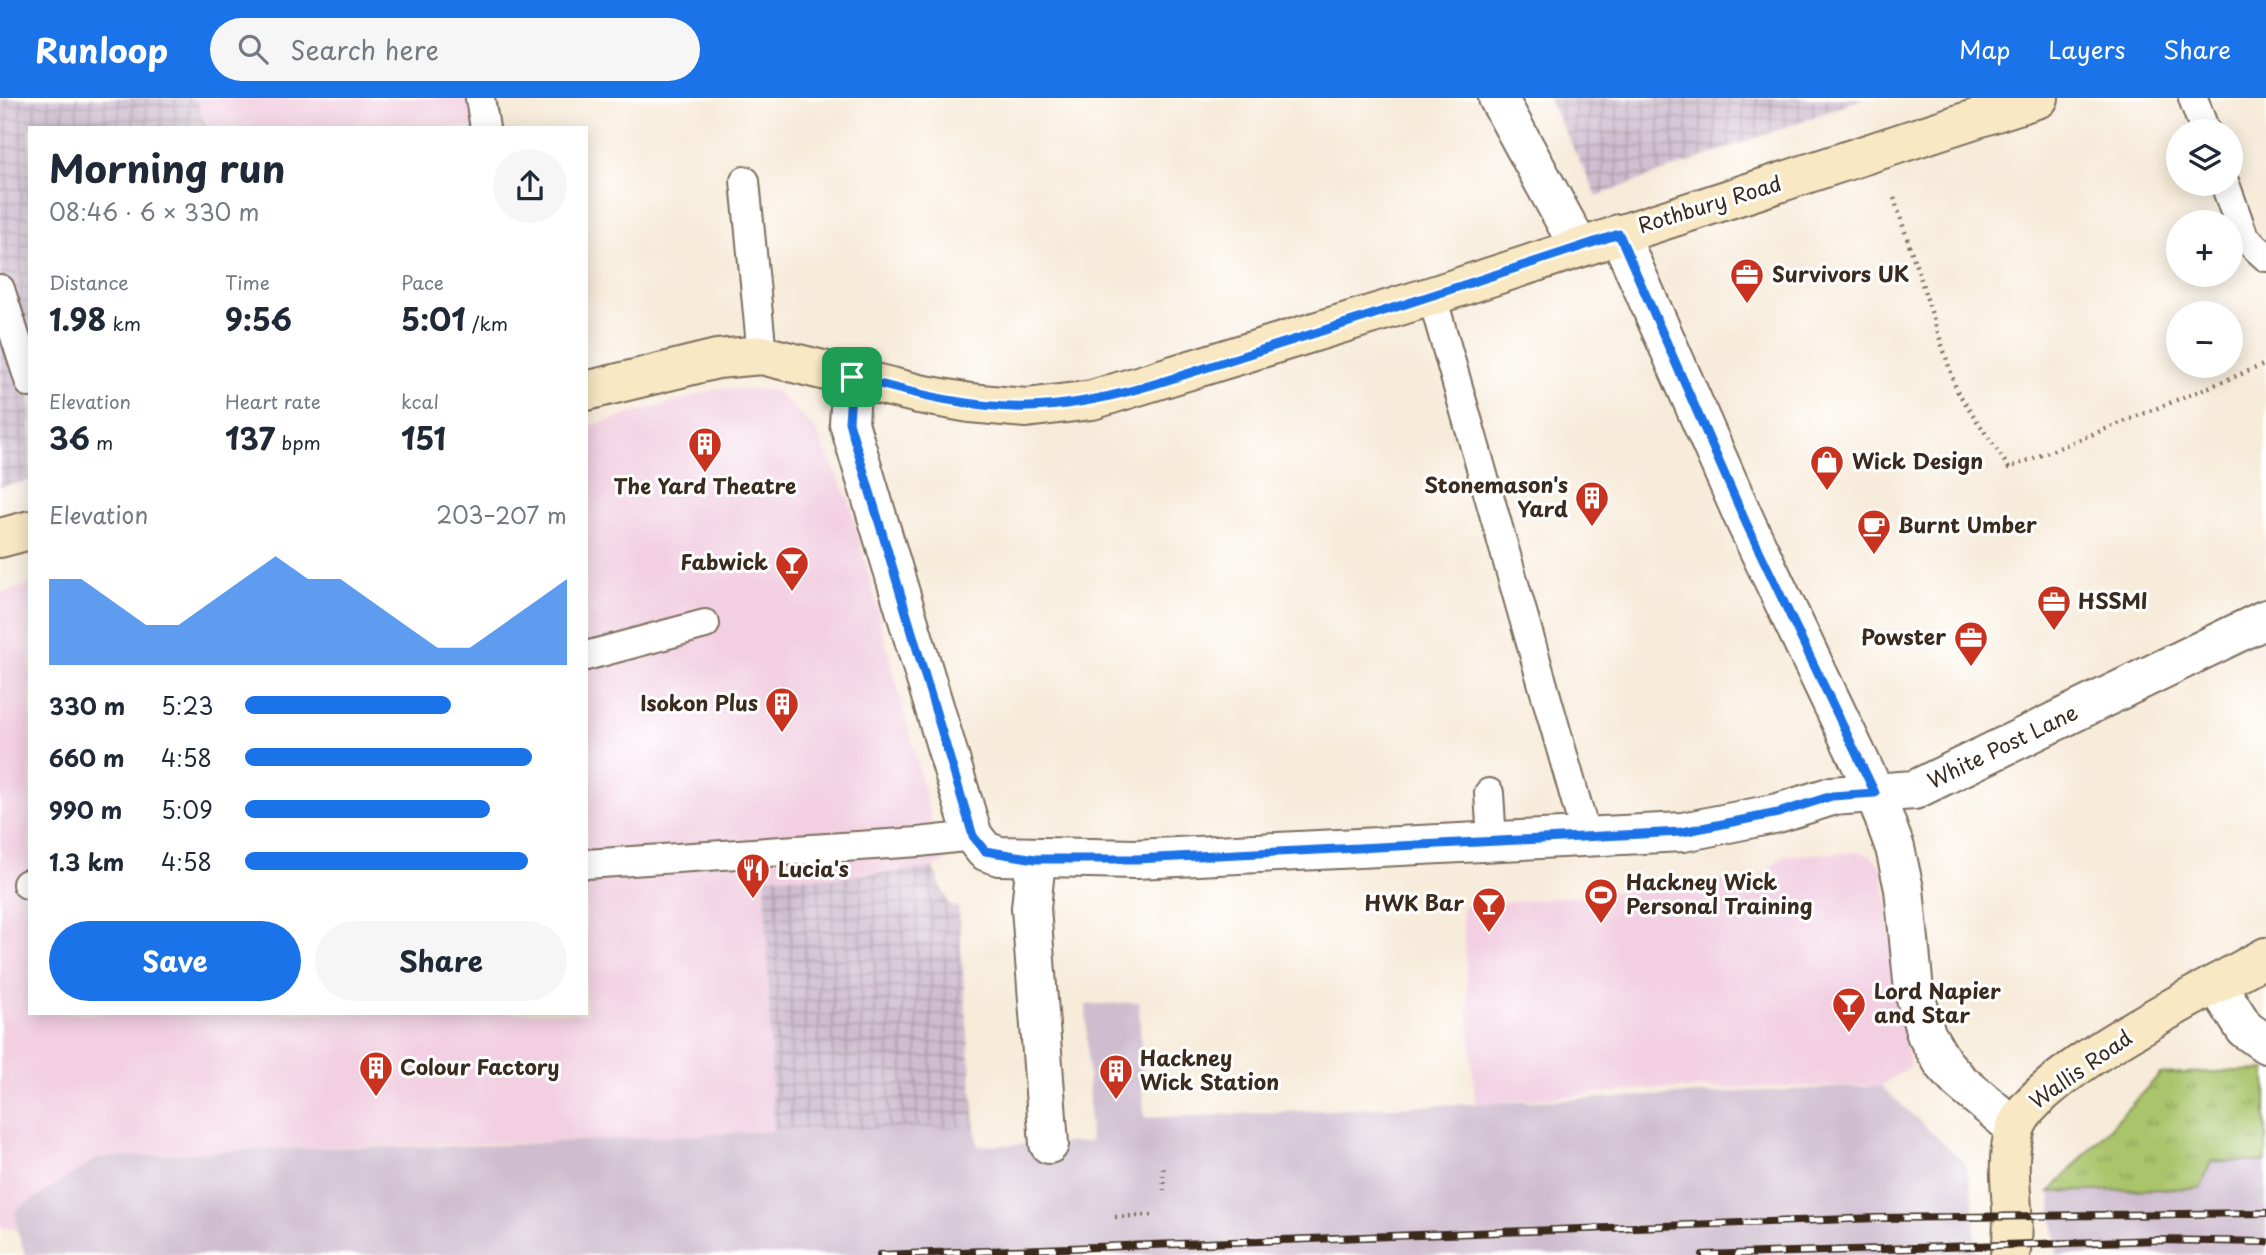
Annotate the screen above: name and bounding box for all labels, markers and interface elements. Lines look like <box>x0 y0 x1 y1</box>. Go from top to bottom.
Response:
search box <box>210 18 700 81</box>
text: Runloop <box>35 24 168 74</box>
icon: search <box>234 30 272 68</box>
text: Search here <box>290 30 439 69</box>
text: Map <box>1959 31 2010 67</box>
text: Layers <box>2048 31 2125 67</box>
text: Share <box>2163 31 2231 67</box>
map controls <box>2166 119 2243 378</box>
button: layers <box>2166 119 2243 196</box>
text: Morning run <box>49 139 285 196</box>
button: share <box>493 149 567 223</box>
street label: Rothbury Road <box>1634 166 1785 240</box>
text: 08:46 · 6 × 330 m <box>49 194 259 229</box>
button: + <box>2166 210 2243 287</box>
office icon: Survivors UK <box>1728 256 1766 305</box>
place label: Survivors UK <box>1772 257 1909 289</box>
text: Distance <box>49 268 129 296</box>
text: Time <box>225 268 270 296</box>
text: Pace <box>401 268 444 296</box>
text: 1.98 <box>49 296 106 341</box>
text: 9:56 <box>225 296 292 341</box>
text: 5:01 <box>401 296 466 341</box>
button: − <box>2166 301 2243 378</box>
text: km <box>106 309 141 337</box>
text: /km <box>466 309 508 337</box>
pin <box>822 347 882 407</box>
icon: arrive <box>833 358 871 396</box>
text: Elevation <box>49 387 131 415</box>
text: Heart rate <box>225 387 321 415</box>
text: kcal <box>401 387 439 415</box>
text: 36 <box>49 415 90 460</box>
text: 137 <box>225 415 275 460</box>
text: 151 <box>401 415 446 460</box>
building icon: The Yard Theatre <box>686 425 724 474</box>
text: m <box>90 428 113 456</box>
text: bpm <box>275 428 321 456</box>
shop icon: Wick Design <box>1808 443 1846 492</box>
place label: Wick Design <box>1852 444 1983 476</box>
place label: Stonemason's Yard <box>1424 468 1568 524</box>
place label: The Yard Theatre <box>614 469 796 501</box>
building icon: Stonemason's Yard <box>1573 479 1611 528</box>
text: Elevation <box>49 497 148 532</box>
text: 203–207 m <box>436 497 567 532</box>
cafe icon: Burnt Umber <box>1855 507 1893 556</box>
place label: Burnt Umber <box>1898 508 2037 540</box>
bar icon: Fabwick <box>773 544 811 593</box>
place label: Fabwick <box>680 545 768 577</box>
office icon: HSSMI <box>2035 583 2073 632</box>
place label: HSSMI <box>2078 584 2148 616</box>
office icon: Powster <box>1952 619 1990 668</box>
place label: Powster <box>1861 620 1946 652</box>
building icon: Isokon Plus <box>763 685 801 734</box>
place label: Isokon Plus <box>640 686 758 718</box>
text: 330 m <box>49 688 125 723</box>
text: 5:23 <box>161 688 214 723</box>
street label: White Post Lane <box>1922 695 2083 795</box>
text: 660 m <box>49 740 125 775</box>
text: 4:58 <box>161 740 212 775</box>
text: 990 m <box>49 792 122 827</box>
text: 5:09 <box>161 792 213 827</box>
text: 1.3 km <box>49 844 124 879</box>
text: 4:58 <box>161 844 212 879</box>
restaurant icon: Lucia's <box>734 851 772 900</box>
place label: Lucia's <box>778 852 849 884</box>
place label: Hackney Wick Personal Training <box>1626 865 1812 921</box>
sports icon: Hackney Wick Personal Training <box>1582 876 1620 925</box>
bar icon: HWK Bar <box>1470 885 1508 934</box>
place label: HWK Bar <box>1365 886 1464 918</box>
button: Save <box>49 921 301 1001</box>
button: Share <box>315 921 567 1001</box>
place label: Lord Napier and Star <box>1874 974 2001 1030</box>
bar icon: Lord Napier and Star <box>1830 985 1868 1034</box>
street label: Wallis Road <box>2022 1021 2138 1116</box>
place label: Hackney Wick Station <box>1140 1041 1279 1097</box>
building icon: Colour Factory <box>357 1049 395 1098</box>
place label: Colour Factory <box>400 1050 559 1082</box>
building icon: Hackney Wick Station <box>1097 1052 1135 1101</box>

